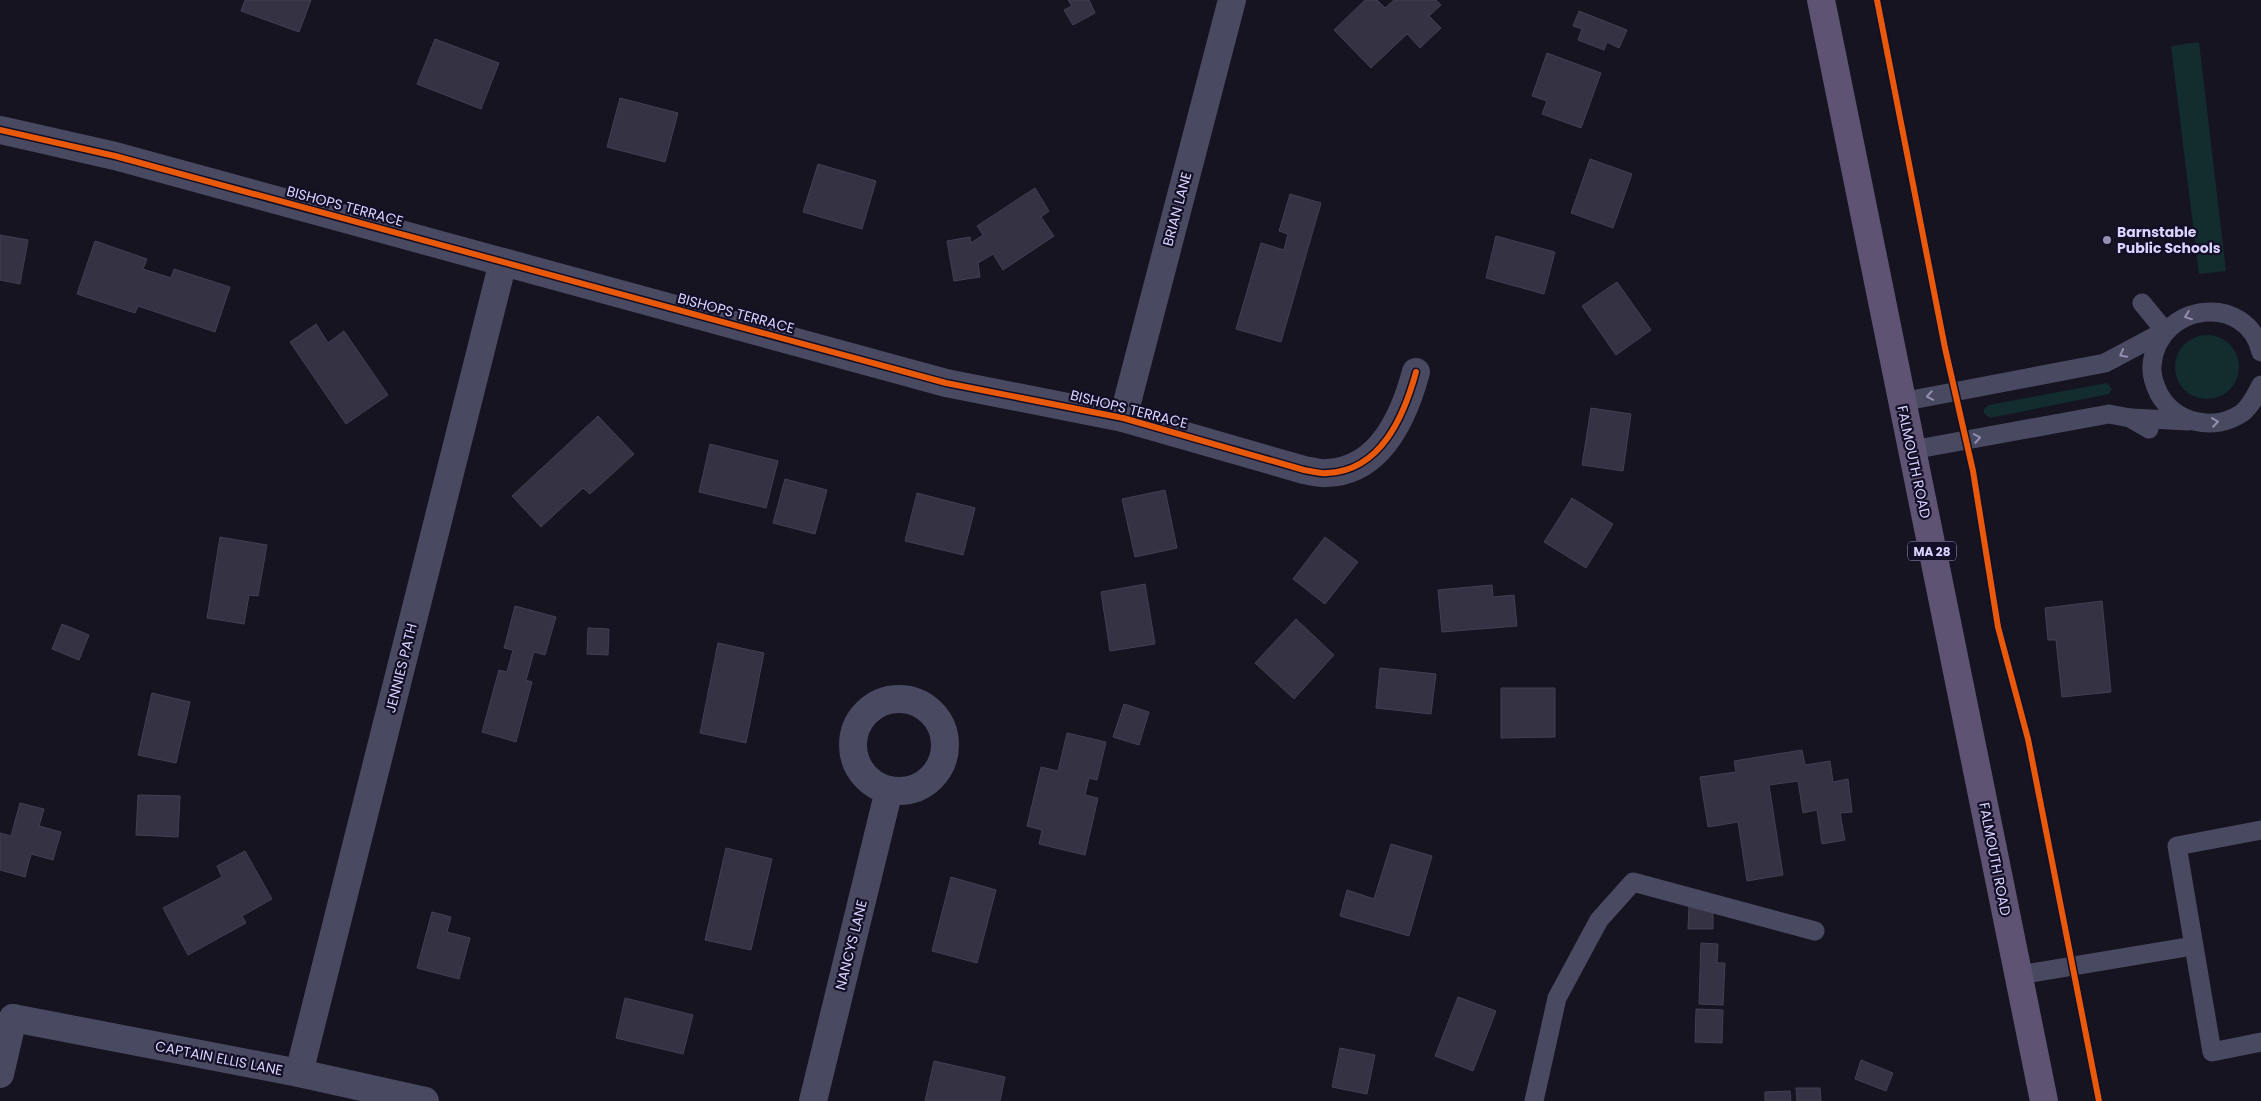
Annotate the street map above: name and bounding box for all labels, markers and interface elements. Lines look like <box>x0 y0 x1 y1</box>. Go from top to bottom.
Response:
street label: BRIAN LANE <box>1157 170 1197 248</box>
street label: BISHOPS TERRACE <box>284 181 406 231</box>
place label: Barnstable Public Schools <box>2117 222 2221 258</box>
marker: Barnstable Public Schools <box>2101 234 2113 246</box>
street label: BISHOPS TERRACE <box>675 288 797 338</box>
one-way arrow <box>2185 310 2193 320</box>
one-way arrow <box>2119 348 2128 358</box>
street label: BISHOPS TERRACE <box>1068 385 1190 433</box>
one-way arrow <box>1926 391 1935 401</box>
street label: FALMOUTH ROAD <box>1892 404 1936 520</box>
one-way arrow <box>2212 417 2220 428</box>
one-way arrow <box>1972 434 1981 444</box>
road number: MA 28 <box>1908 542 1956 560</box>
street label: JENNIES PATH <box>380 621 422 715</box>
street label: FALMOUTH ROAD <box>1974 801 2016 917</box>
street label: NANCYS LANE <box>830 898 872 992</box>
street label: CAPTAIN ELLIS LANE <box>153 1036 285 1080</box>

